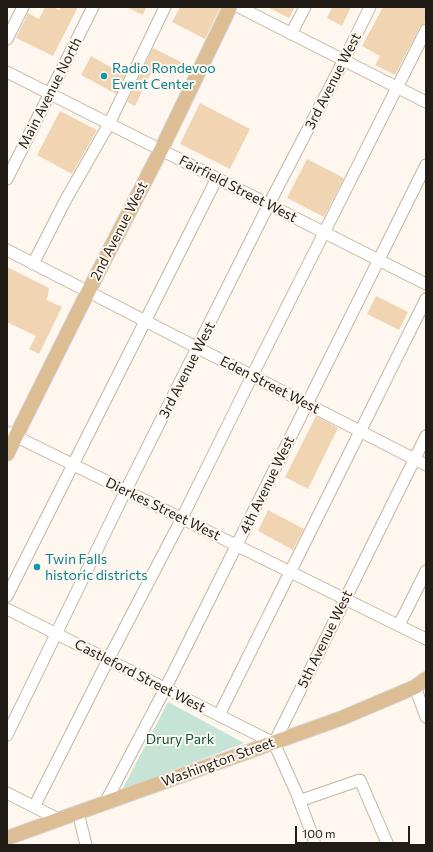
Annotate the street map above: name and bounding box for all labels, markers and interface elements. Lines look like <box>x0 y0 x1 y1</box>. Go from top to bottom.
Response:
street label: 3rd Avenue West <box>301 30 365 132</box>
street label: Main Avenue North <box>15 35 85 151</box>
place label: Radio Rondevoo Event Center <box>112 60 216 92</box>
marker: Radio Rondevoo Event Center <box>99 71 109 81</box>
street label: Fairfield Street West <box>176 152 300 226</box>
street label: 2nd Avenue West <box>87 179 151 283</box>
street label: 3rd Avenue West <box>155 319 219 421</box>
street label: Eden Street West <box>217 353 323 417</box>
street label: 4th Avenue West <box>236 433 298 537</box>
street label: Dierkes Street West <box>103 474 223 544</box>
place label: Twin Falls historic districts <box>45 551 148 584</box>
marker: Twin Falls historic districts <box>32 562 42 572</box>
street label: 5th Avenue West <box>294 587 356 691</box>
street label: Castleford Street West <box>72 636 208 716</box>
park label: Drury Park <box>146 731 214 747</box>
street label: Washington Street <box>159 734 277 790</box>
scale bar <box>297 818 412 844</box>
text: 100 m <box>302 826 336 840</box>

